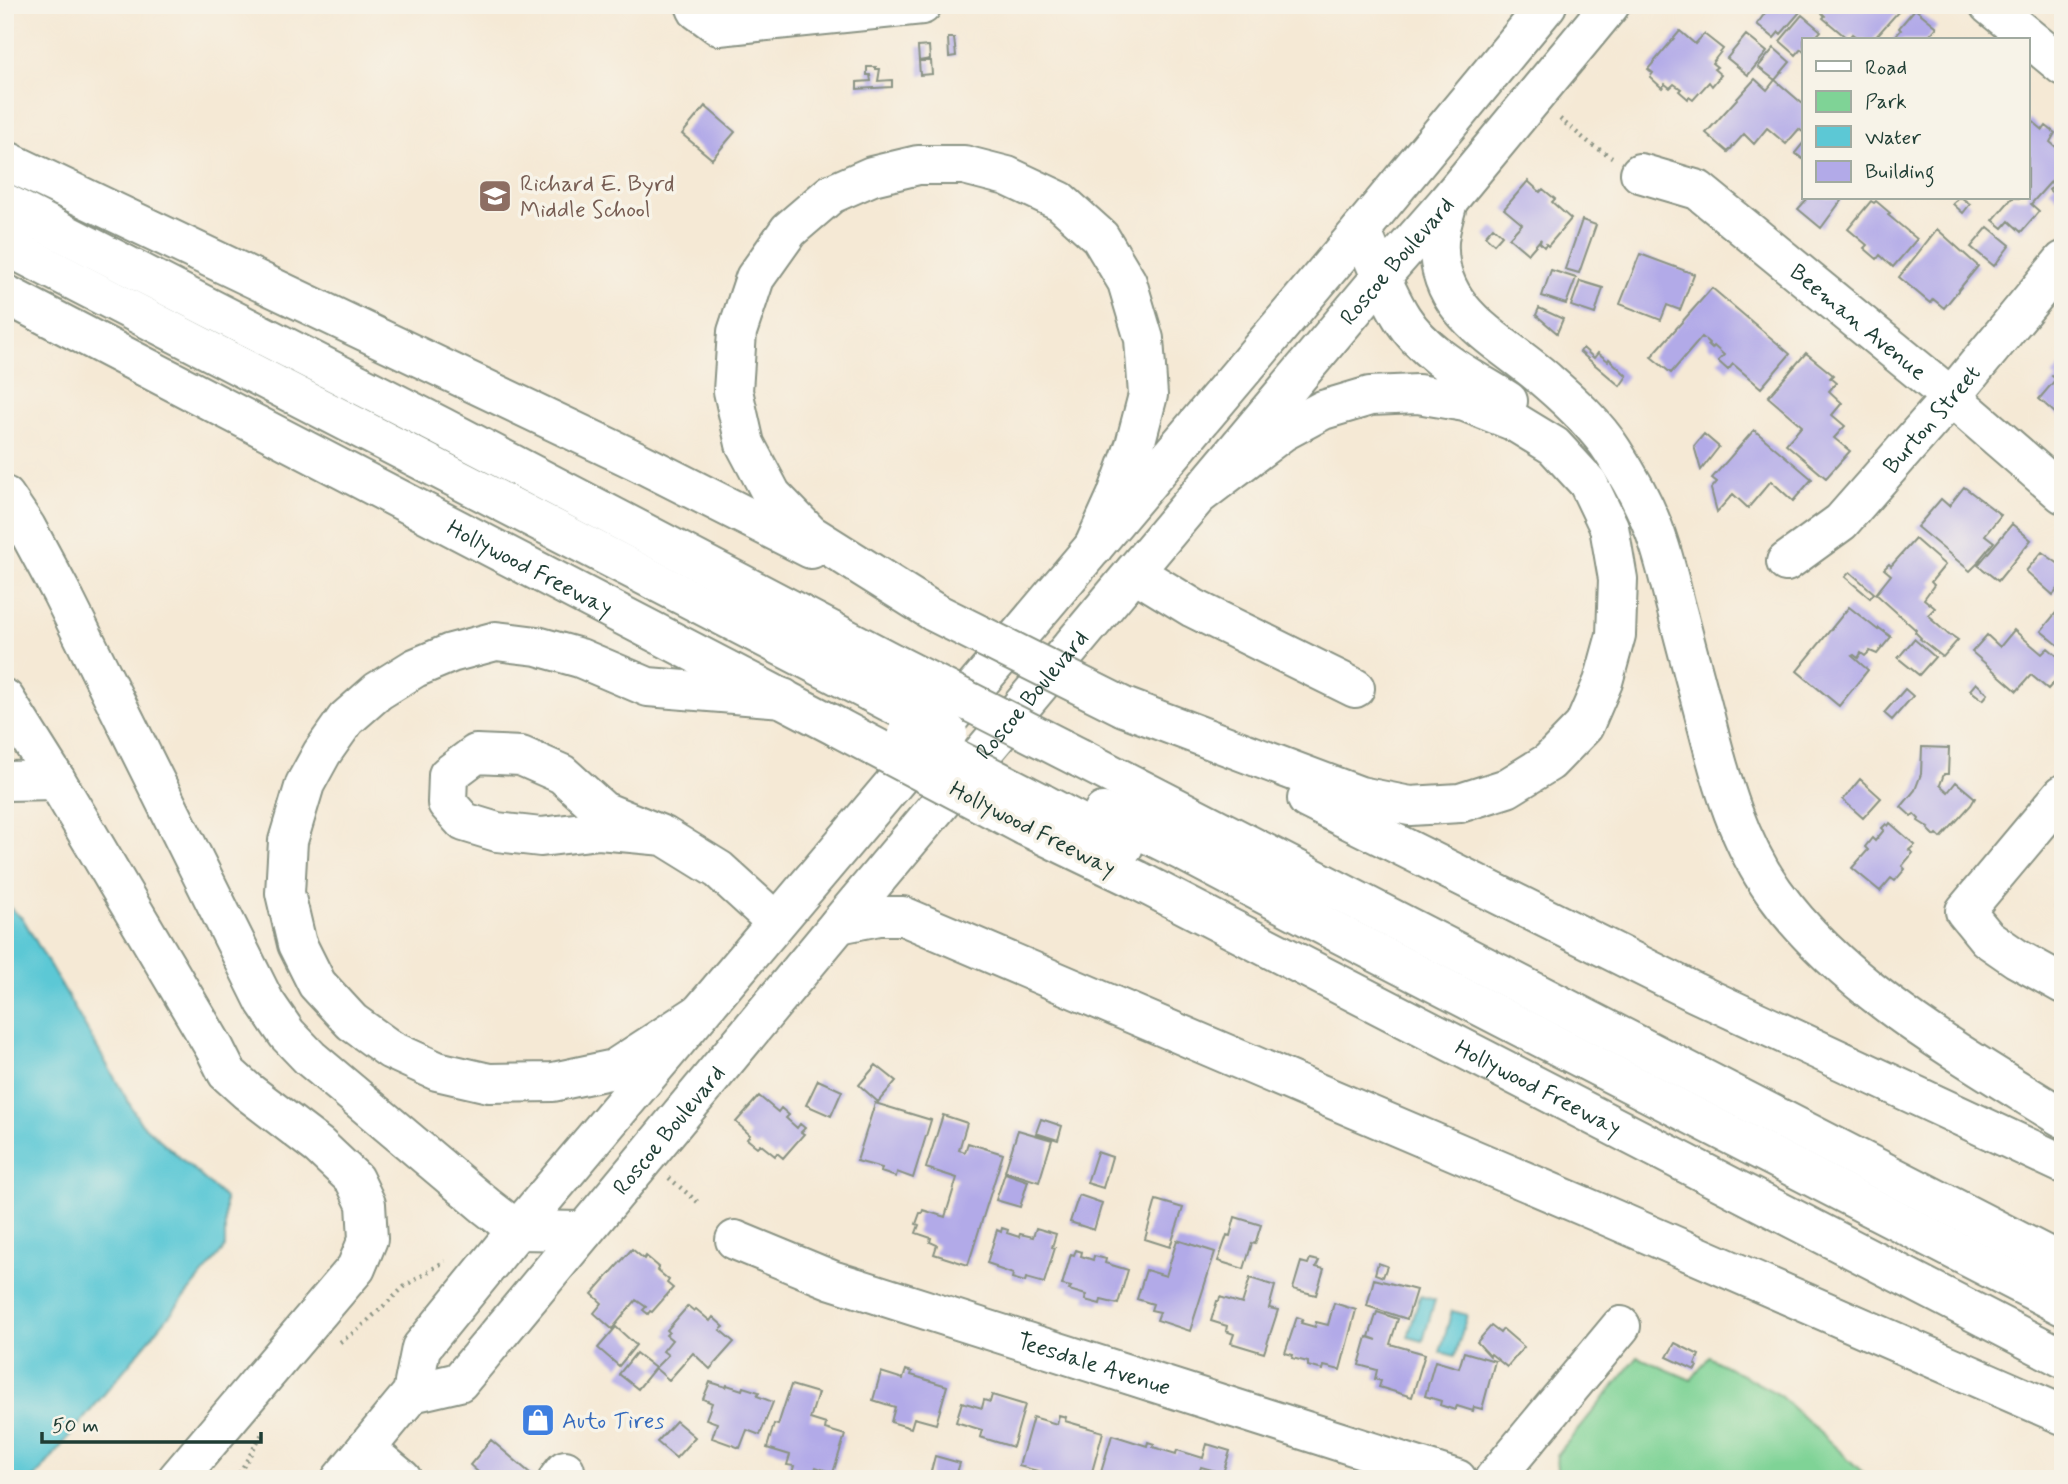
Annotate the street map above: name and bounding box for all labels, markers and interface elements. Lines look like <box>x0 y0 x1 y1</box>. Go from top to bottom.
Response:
legend <box>1802 38 2030 200</box>
text: Road <box>1865 54 1907 82</box>
text: Park <box>1865 88 1907 116</box>
text: Water <box>1865 124 1921 152</box>
text: Building <box>1865 158 1935 188</box>
place label: Richard E. Byrd Middle School <box>520 170 675 226</box>
school or university icon: Richard E. Byrd Middle School <box>476 177 514 215</box>
street label: Roscoe Boulevard <box>1334 191 1462 332</box>
street label: Beeman Avenue <box>1783 258 1932 388</box>
street label: Burton Street <box>1877 360 1988 481</box>
street label: Hollywood Freeway <box>441 514 617 625</box>
street label: Roscoe Boulevard <box>970 625 1096 767</box>
street label: Hollywood Freeway <box>944 775 1120 885</box>
street label: Hollywood Freeway <box>1449 1034 1625 1144</box>
street label: Roscoe Boulevard <box>607 1060 733 1202</box>
street label: Teesdale Avenue <box>1013 1327 1174 1404</box>
scale bar <box>42 1400 261 1444</box>
shop icon: Auto Tires <box>519 1401 557 1439</box>
place label: Auto Tires <box>562 1407 665 1437</box>
text: 50 m <box>52 1412 99 1440</box>

